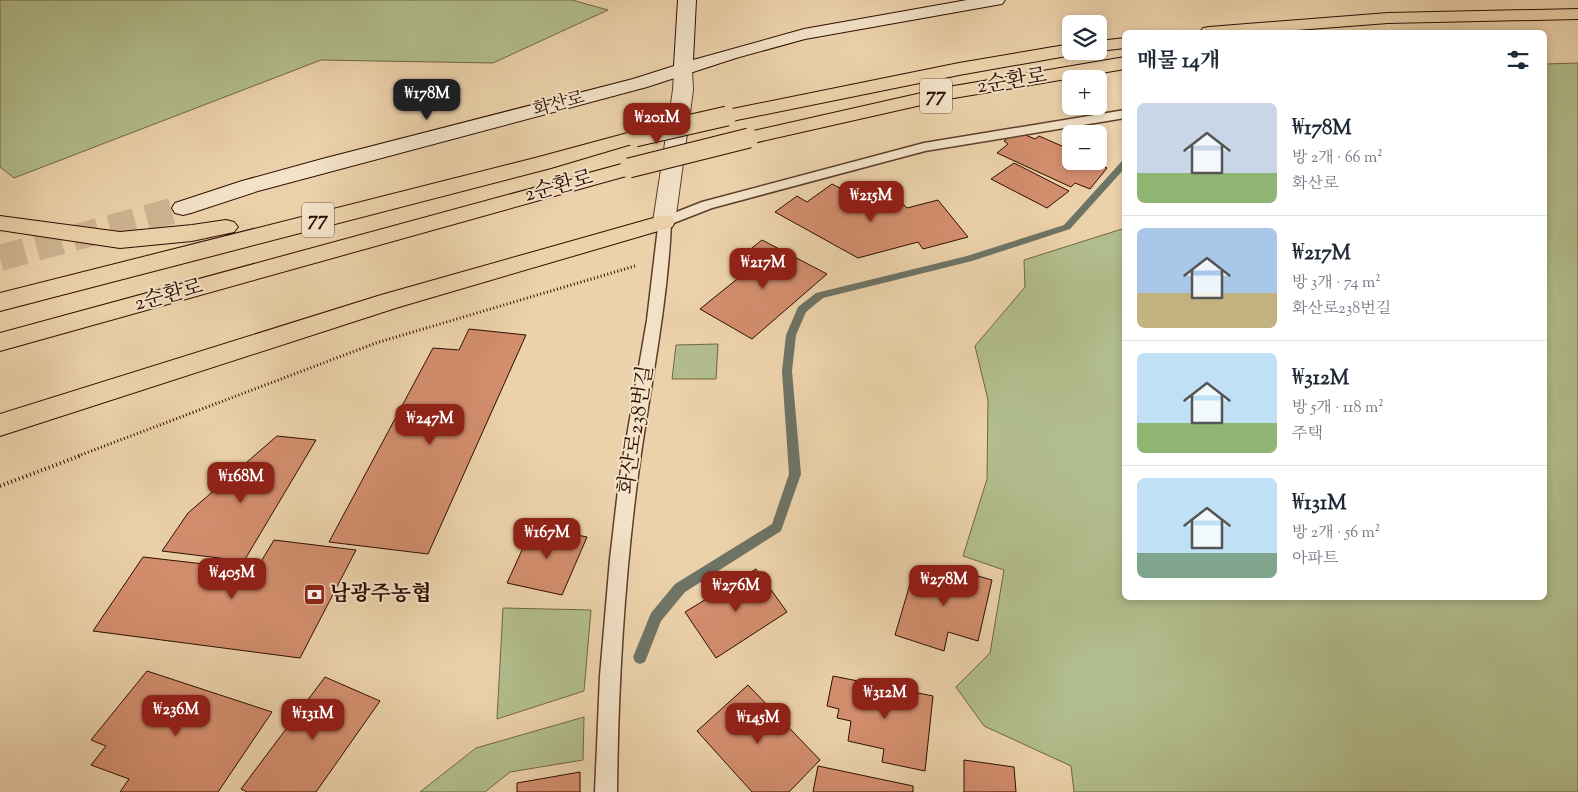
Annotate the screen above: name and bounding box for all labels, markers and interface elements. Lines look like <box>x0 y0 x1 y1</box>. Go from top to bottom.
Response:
map controls <box>1062 15 1107 170</box>
button: layers <box>1062 15 1107 60</box>
icon: filters <box>1504 46 1532 74</box>
text: 매물 14개 <box>1137 47 1220 77</box>
street label: 2순환로 <box>975 62 1049 102</box>
button: + <box>1062 70 1107 115</box>
pin: ₩178M <box>392 78 462 121</box>
road number: 77 <box>920 78 952 114</box>
text: ₩178M <box>404 83 450 106</box>
street label: 화산로 <box>530 86 588 124</box>
pin: ₩201M <box>622 102 692 145</box>
text: ₩201M <box>634 107 680 130</box>
text: ₩178M <box>1292 114 1352 144</box>
icon: home <box>1177 123 1237 183</box>
button: − <box>1062 125 1107 170</box>
text: 방 2개 · 66 m² <box>1292 147 1383 170</box>
street label: 2순환로 <box>521 163 597 211</box>
text: 화산로 <box>1292 173 1338 196</box>
pin: ₩215M <box>836 180 906 223</box>
text: ₩215M <box>850 185 892 208</box>
road number: 77 <box>302 202 334 238</box>
text: ₩217M <box>1292 239 1351 269</box>
pin: ₩217M <box>728 248 798 290</box>
icon: home <box>1177 248 1237 308</box>
text: ₩217M <box>741 252 785 275</box>
street label: 2순환로 <box>131 272 207 320</box>
text: 방 3개 · 74 m² <box>1292 272 1381 295</box>
text: 화산로238번길 <box>1292 298 1391 321</box>
street label: 화산로238번길 <box>612 363 662 497</box>
text: ₩312M <box>1292 364 1349 394</box>
icon: home <box>1177 373 1237 433</box>
text: 방 5개 · 118 m² <box>1292 397 1384 420</box>
pin: ₩247M <box>395 404 465 446</box>
text: ₩247M <box>406 408 454 431</box>
text: 주택 <box>1292 423 1323 446</box>
pin: ₩168M <box>206 462 276 504</box>
text: ₩168M <box>218 466 264 489</box>
text: ₩131M <box>1292 489 1346 519</box>
icon: home <box>1177 498 1237 558</box>
pin: ₩167M <box>512 518 582 560</box>
text: ₩167M <box>524 522 570 545</box>
text: 방 2개 · 56 m² <box>1292 522 1380 545</box>
text: 아파트 <box>1292 548 1338 571</box>
pin: ₩405M <box>197 558 267 600</box>
text: ₩405M <box>209 562 255 585</box>
pin: ₩278M <box>909 564 979 607</box>
text: ₩278M <box>920 569 968 592</box>
pin: ₩276M <box>701 570 771 613</box>
text: ₩276M <box>712 575 760 598</box>
place label: 남광주농협 <box>330 580 431 610</box>
bank icon: 남광주농협 <box>302 583 326 607</box>
pin: ₩312M <box>850 678 920 720</box>
text: ₩312M <box>863 682 907 705</box>
pin: ₩236M <box>141 694 211 737</box>
pin: ₩131M <box>278 698 348 741</box>
text: ₩236M <box>153 699 199 722</box>
pin: ₩145M <box>723 702 793 745</box>
text: ₩131M <box>292 703 334 726</box>
text: ₩145M <box>736 707 780 730</box>

